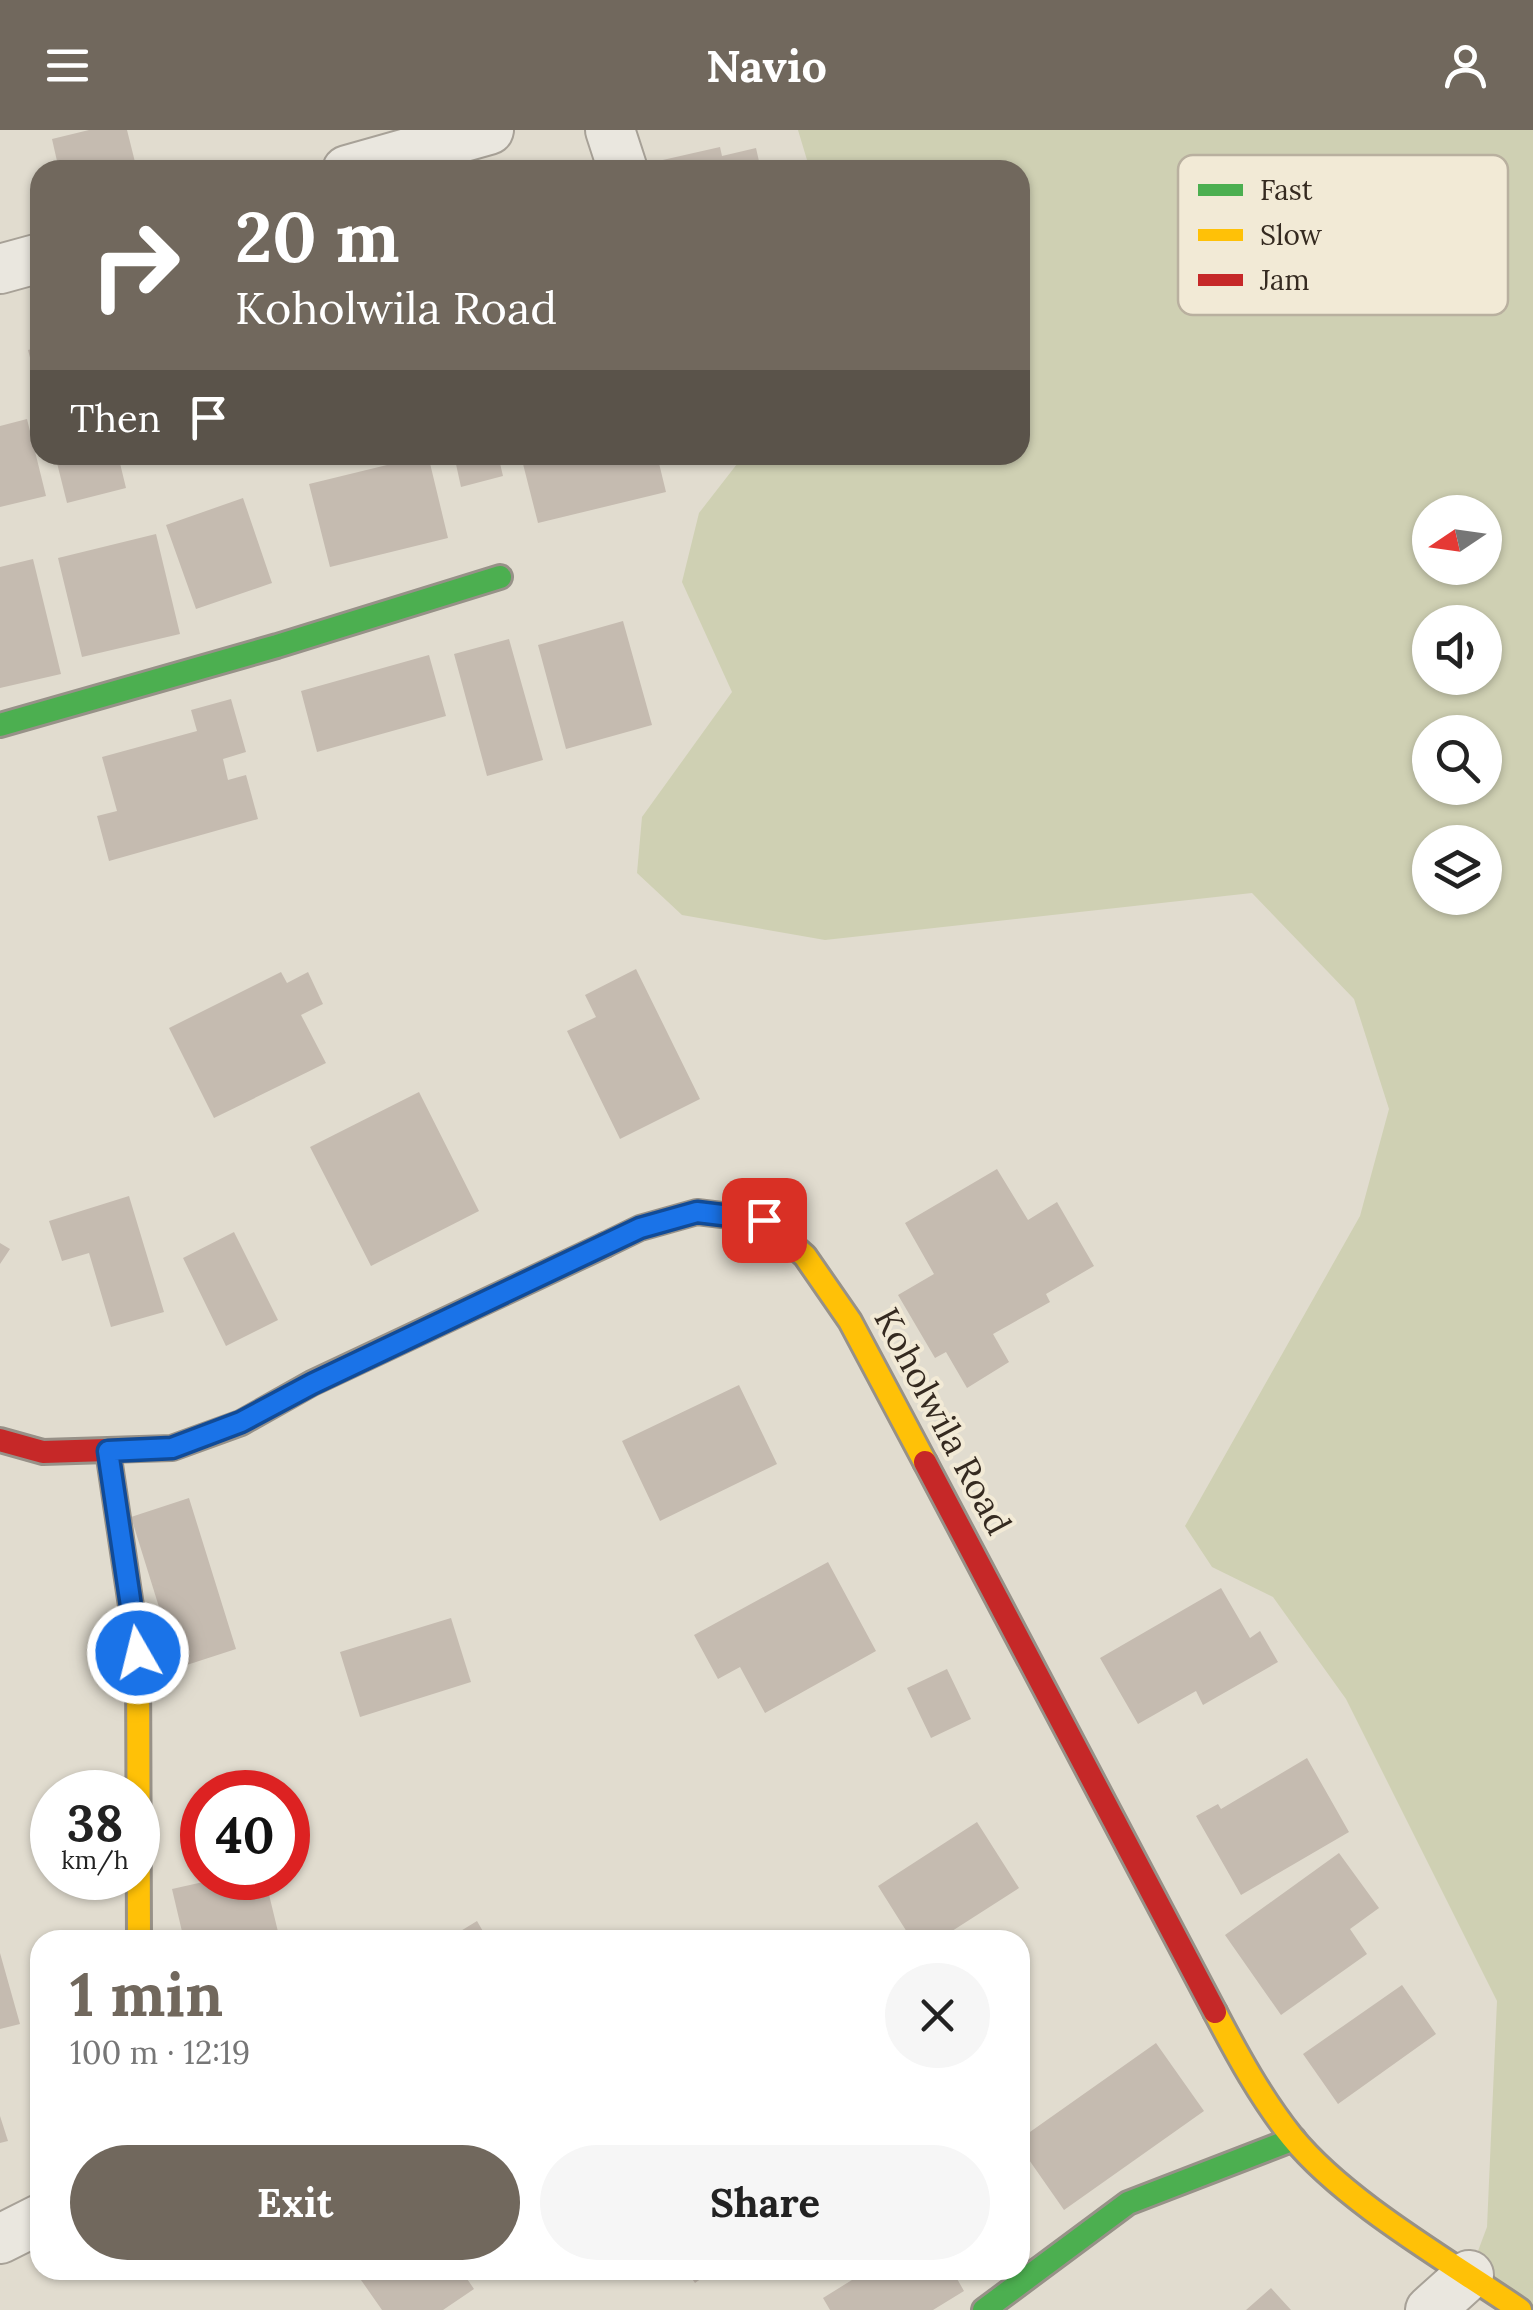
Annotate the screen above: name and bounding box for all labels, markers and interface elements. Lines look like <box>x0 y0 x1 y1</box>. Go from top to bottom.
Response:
text: Navio <box>706 37 827 94</box>
icon: menu <box>40 38 95 93</box>
icon: person <box>1438 38 1493 93</box>
legend <box>1178 155 1508 315</box>
text: Fast <box>1260 172 1313 208</box>
text: 20 m <box>235 192 400 281</box>
icon: right <box>70 200 200 330</box>
text: Slow <box>1260 217 1323 253</box>
text: Jam <box>1259 262 1310 298</box>
text: Koholwila Road <box>235 279 557 336</box>
icon: arrive <box>181 390 236 445</box>
text: Then <box>70 394 161 442</box>
north arrow <box>1412 495 1502 585</box>
map controls <box>1412 495 1502 915</box>
button: sound <box>1412 605 1502 695</box>
button: search <box>1412 715 1502 805</box>
button: layers <box>1412 825 1502 915</box>
pin <box>722 1178 807 1263</box>
icon: arrive <box>737 1193 792 1248</box>
street label: Koholwila Road <box>864 1300 1022 1542</box>
position arrow <box>86 1601 190 1705</box>
speed limit sign: 40 <box>180 1770 310 1900</box>
text: 38 <box>67 1791 123 1855</box>
text: km/h <box>61 1844 129 1876</box>
text: 1 min <box>70 1956 223 2032</box>
button: close <box>885 1963 990 2068</box>
text: 100 m · 12:19 <box>70 2032 250 2073</box>
button: Exit <box>70 2145 520 2260</box>
button: Share <box>540 2145 990 2260</box>

